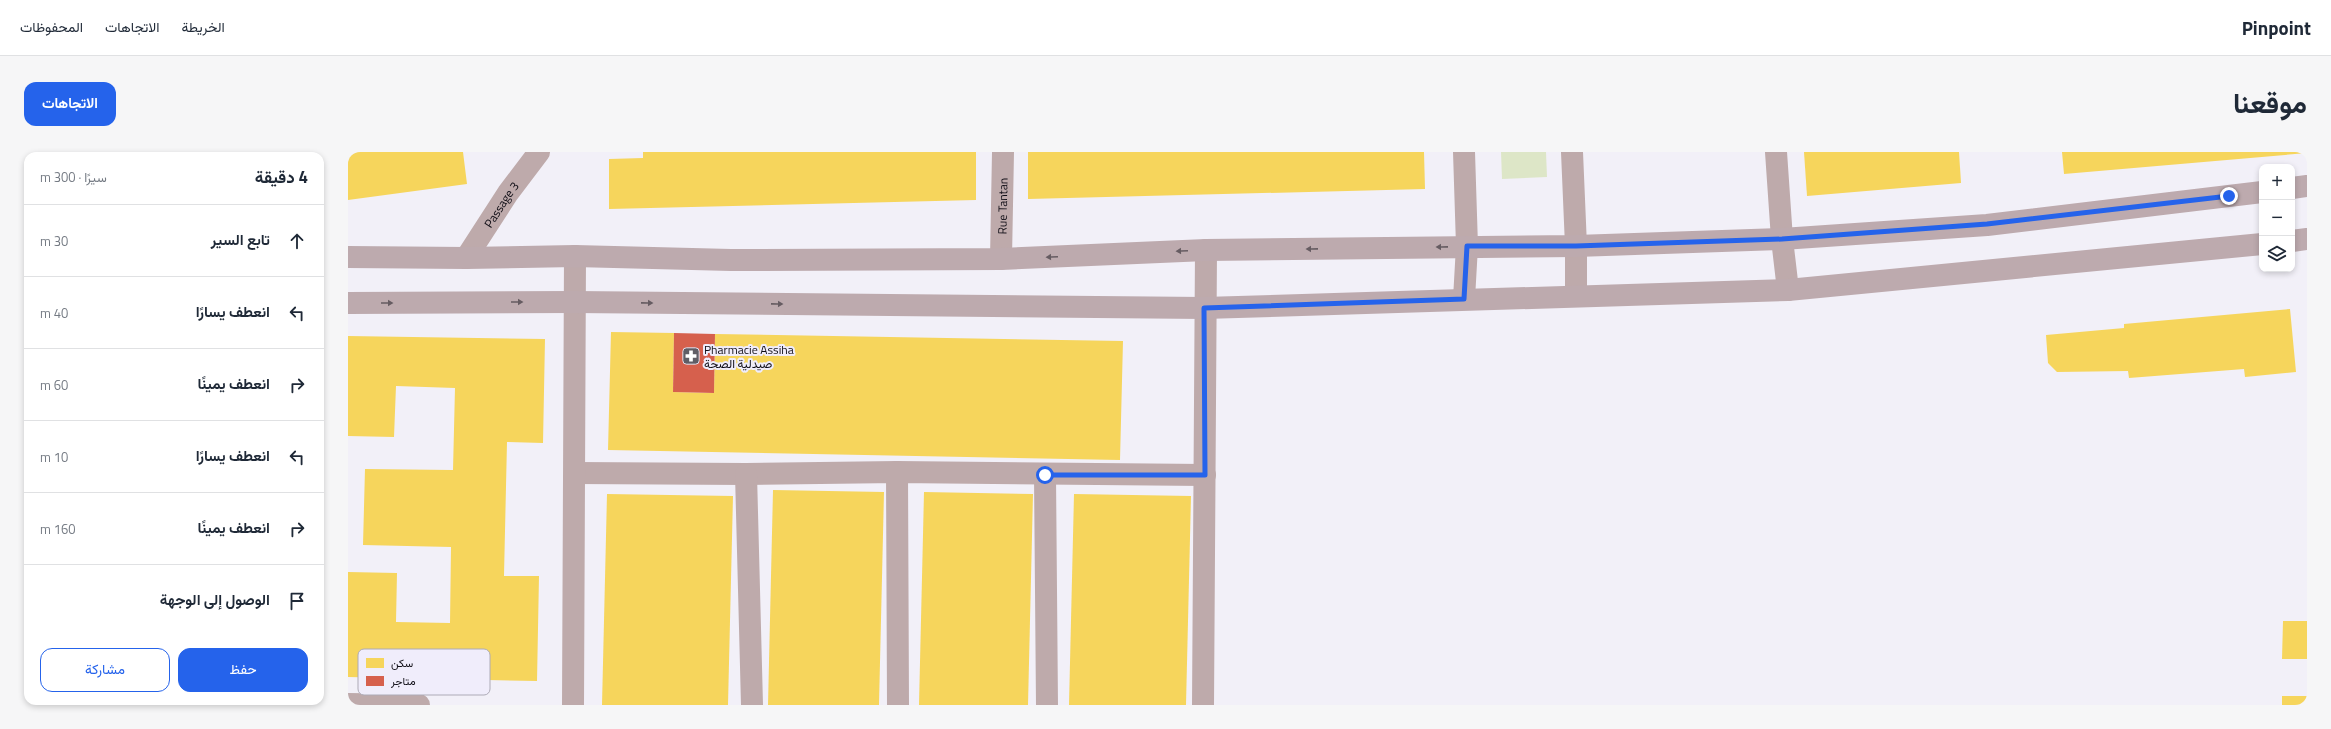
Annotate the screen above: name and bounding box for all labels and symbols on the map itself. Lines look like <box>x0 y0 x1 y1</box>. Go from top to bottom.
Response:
street label: Passage 3 <box>479 177 523 231</box>
street label: Rue Tantan <box>992 177 1012 235</box>
route end <box>2220 187 2238 205</box>
one-way arrow <box>1435 244 1448 250</box>
one-way arrow <box>1305 246 1318 252</box>
one-way arrow <box>1176 248 1188 255</box>
one-way arrow <box>1045 254 1058 260</box>
one-way arrow <box>511 299 524 305</box>
one-way arrow <box>641 299 653 306</box>
one-way arrow <box>381 300 394 306</box>
one-way arrow <box>771 301 784 307</box>
place label: Pharmacie Assiha صيدلية الصحة <box>704 340 794 373</box>
pharmacy icon: Pharmacie Assiha صيدلية الصحة <box>681 346 701 366</box>
route start <box>1036 466 1054 484</box>
legend <box>358 649 490 695</box>
text: سكن <box>391 655 414 671</box>
text: متاجر <box>390 673 416 689</box>

